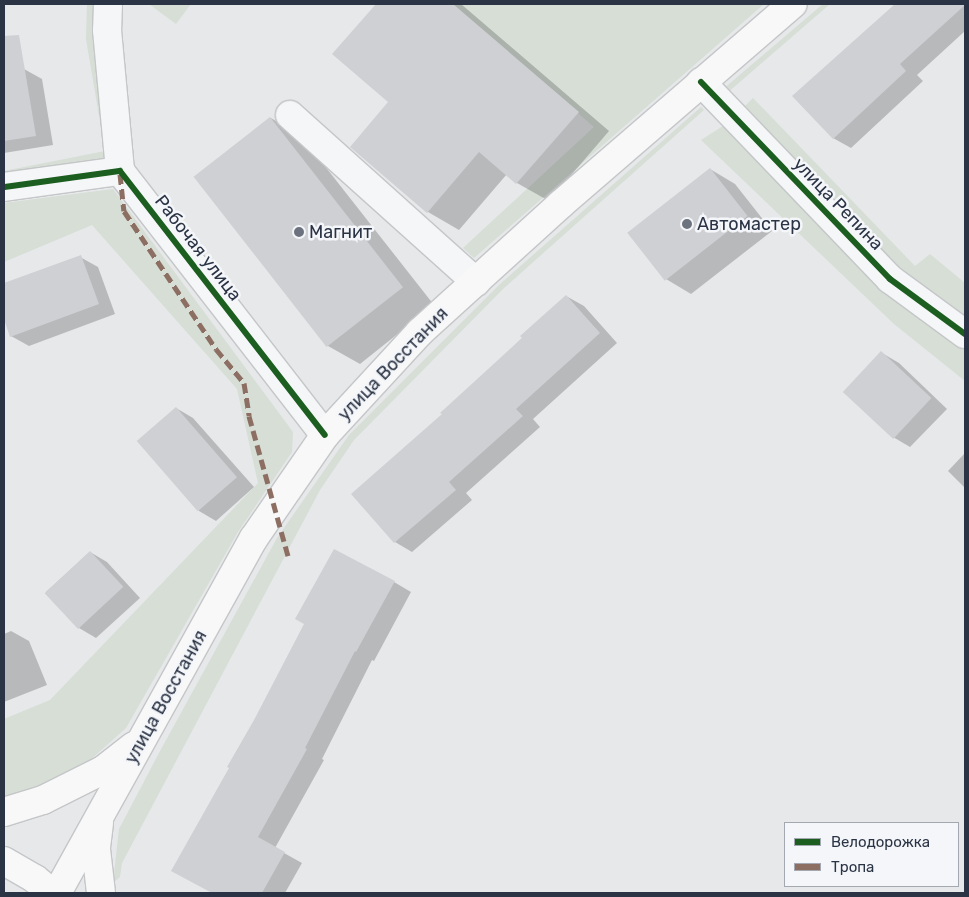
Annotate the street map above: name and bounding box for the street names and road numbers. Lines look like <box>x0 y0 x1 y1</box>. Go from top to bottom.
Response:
street label: улица Репина <box>788 153 888 255</box>
street label: Рабочая улица <box>150 191 246 305</box>
street label: улица Восстания <box>333 303 453 425</box>
street label: улица Восстания <box>120 626 212 768</box>

